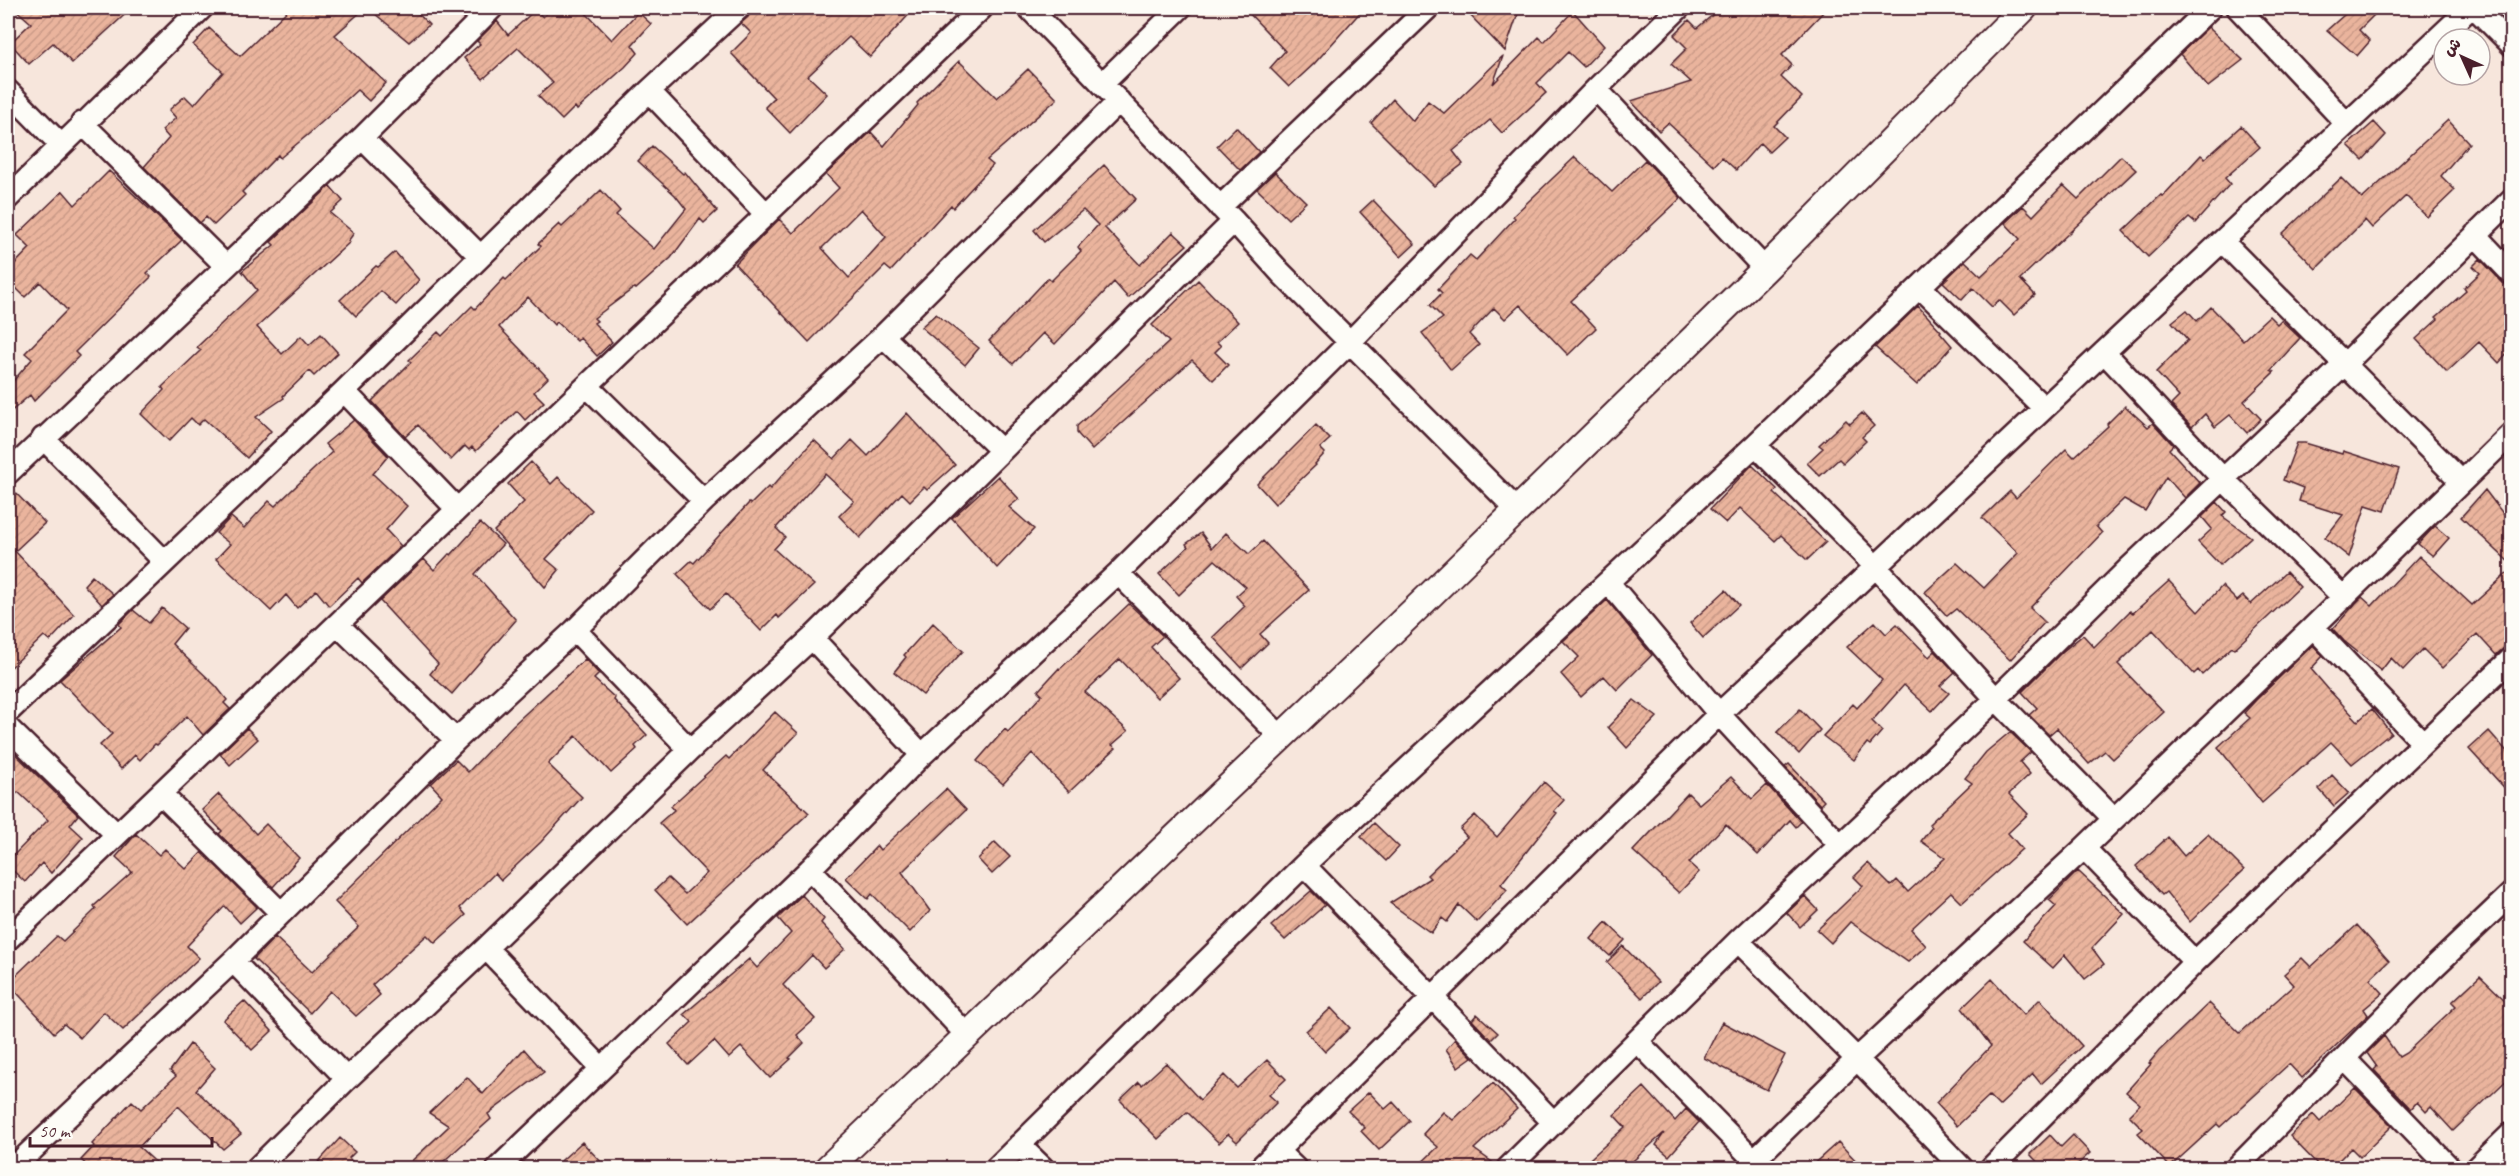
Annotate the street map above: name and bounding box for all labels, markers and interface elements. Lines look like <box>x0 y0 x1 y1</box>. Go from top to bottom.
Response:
north arrow <box>2432 27 2492 87</box>
text: ش <box>2439 34 2465 60</box>
scale bar <box>30 1110 212 1148</box>
text: 50 m <box>39 1120 72 1142</box>

